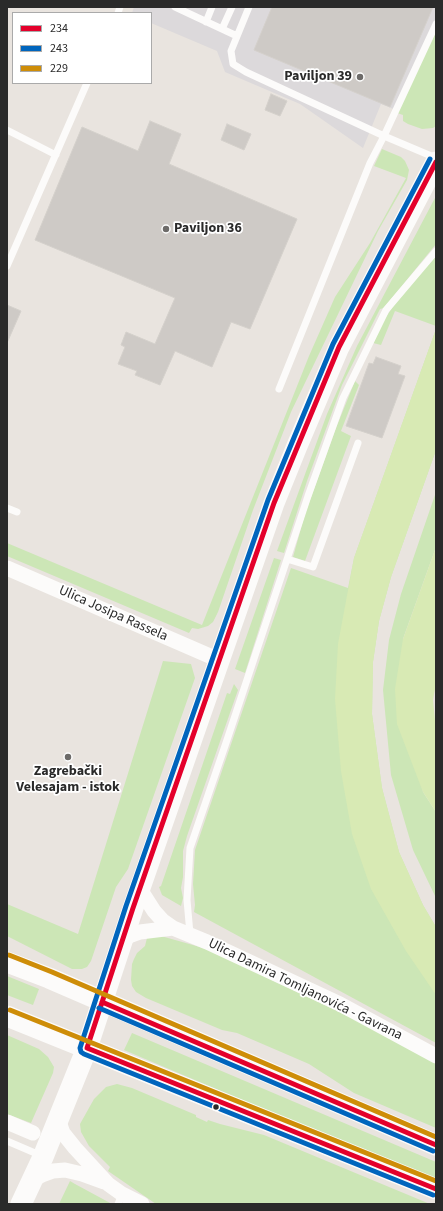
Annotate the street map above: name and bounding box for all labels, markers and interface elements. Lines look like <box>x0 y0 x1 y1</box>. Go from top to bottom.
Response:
legend <box>12 12 152 84</box>
text: 234 <box>50 20 68 37</box>
text: 243 <box>50 40 68 57</box>
text: 229 <box>50 60 68 77</box>
place label: Paviljon 39 <box>284 69 352 85</box>
marker: Paviljon 39 <box>355 72 365 82</box>
place label: Paviljon 36 <box>174 221 242 237</box>
marker: Paviljon 36 <box>161 224 171 234</box>
street label: Ulica Josipa Rassela <box>56 582 170 646</box>
marker: Zagrebački Velesajam - istok <box>63 752 73 762</box>
place label: Zagrebački Velesajam - istok <box>16 764 120 796</box>
street label: Ulica Damira Tomljanovića - Gavrana <box>205 936 405 1044</box>
unlabelled marker <box>211 1102 221 1112</box>

